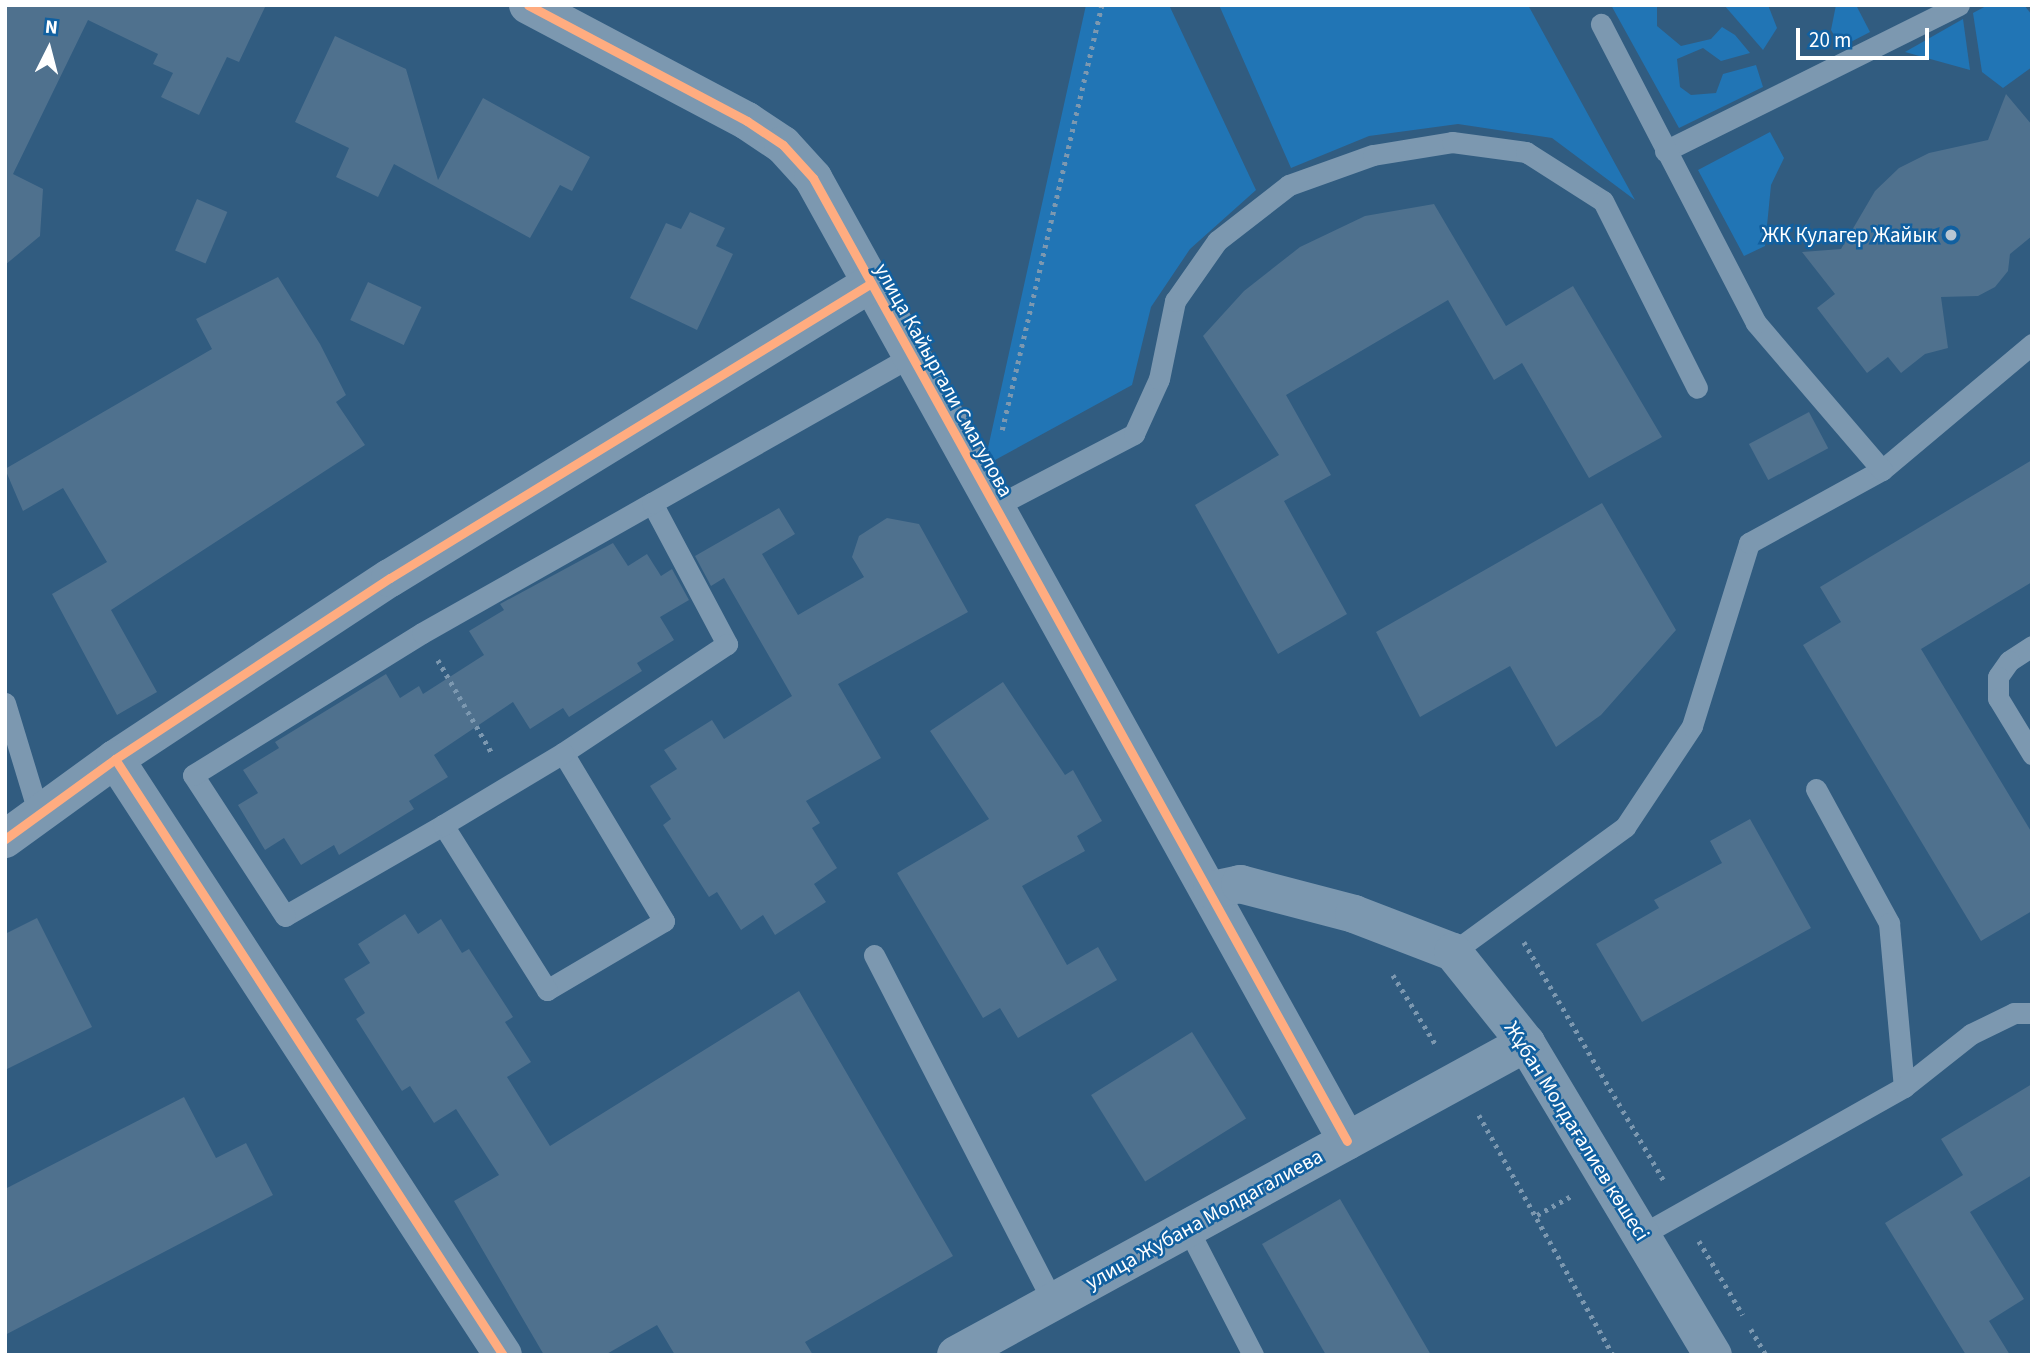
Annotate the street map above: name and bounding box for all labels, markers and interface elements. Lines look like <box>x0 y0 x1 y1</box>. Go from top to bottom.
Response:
north arrow <box>14 14 84 84</box>
text: N <box>44 14 59 42</box>
scale bar <box>1799 14 1932 58</box>
text: 20 m <box>1809 25 1851 55</box>
place label: ЖК Кулагер Жайык <box>1762 222 1937 248</box>
marker: ЖК Кулагер Жайык <box>1943 227 1959 243</box>
street label: улица Кайыргали Смагулова <box>869 259 1019 501</box>
street label: Жұбан Молдағалиев көшесі <box>1499 1017 1655 1245</box>
street label: улица Жубана Молдагалиева <box>1081 1143 1327 1295</box>

